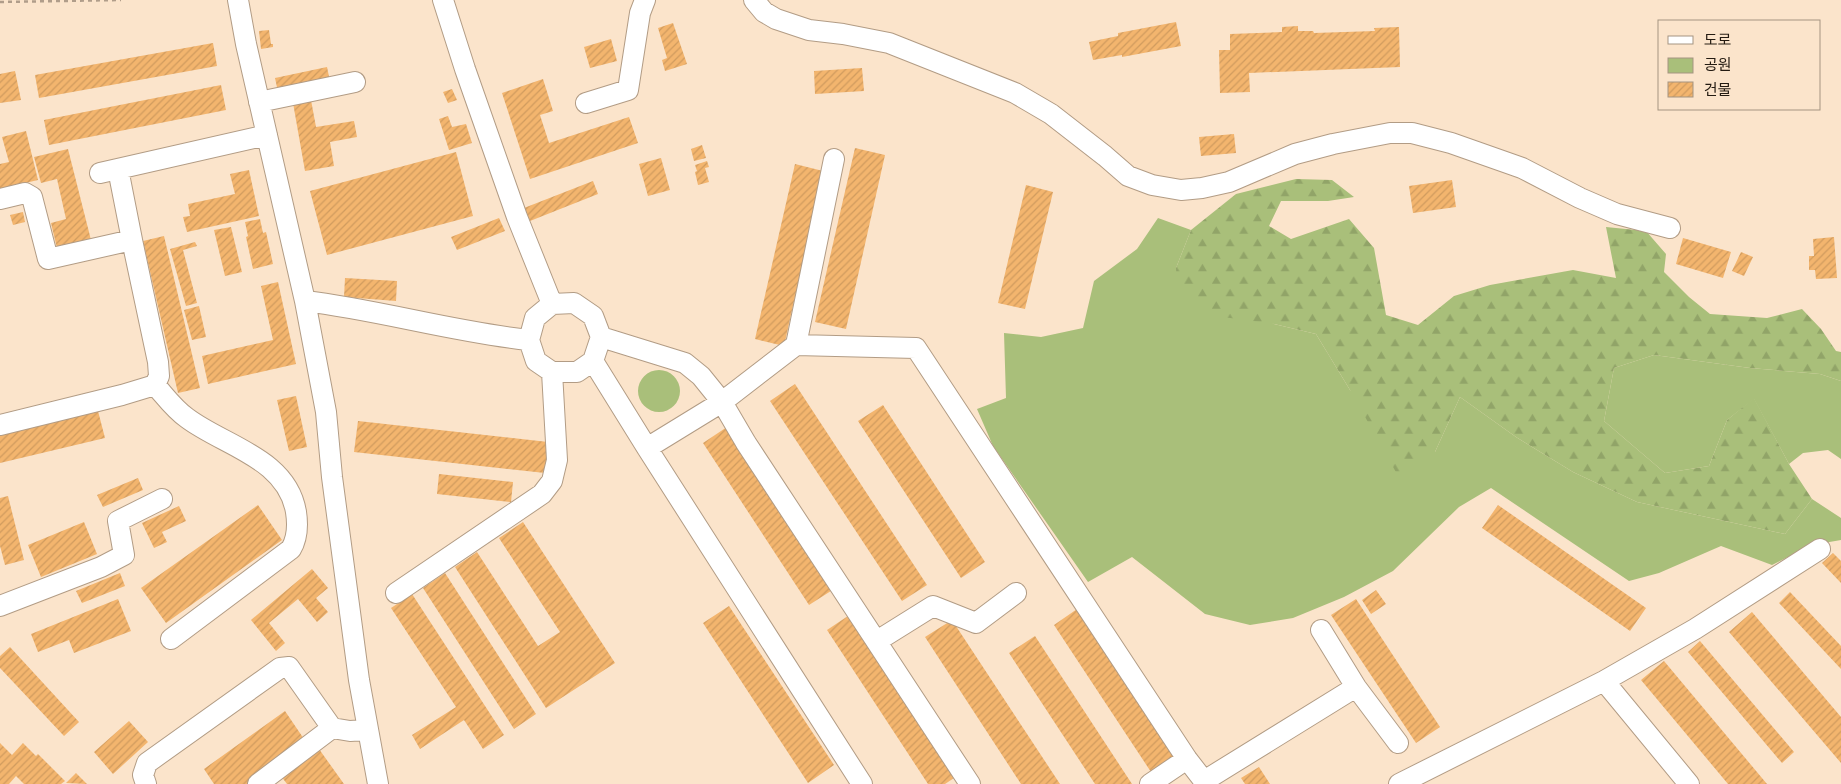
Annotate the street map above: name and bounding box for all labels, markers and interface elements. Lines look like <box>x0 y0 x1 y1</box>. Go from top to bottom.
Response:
legend <box>1658 20 1821 110</box>
text: 도로 <box>1704 30 1732 49</box>
text: 공원 <box>1704 55 1732 74</box>
text: 건물 <box>1704 80 1732 99</box>

